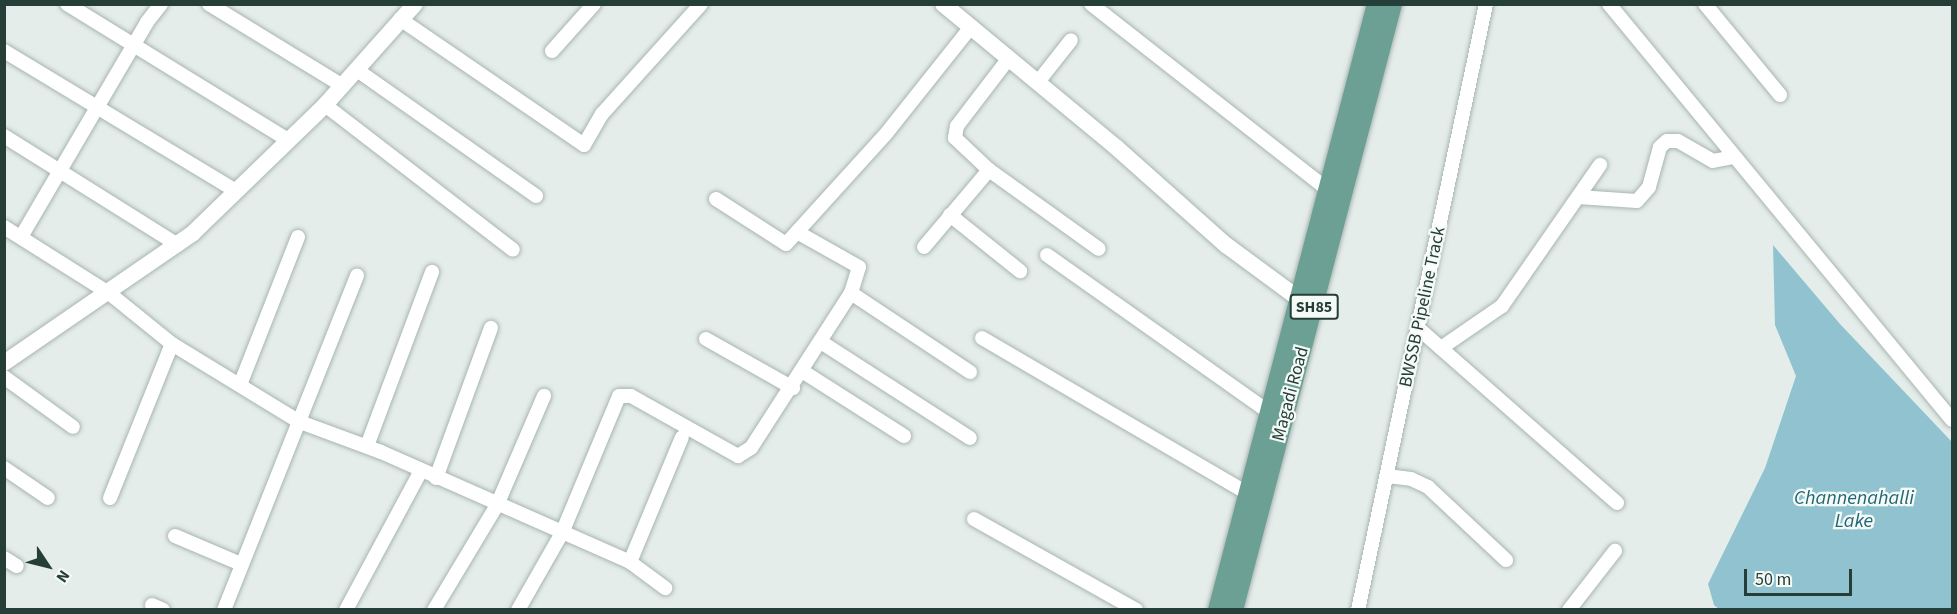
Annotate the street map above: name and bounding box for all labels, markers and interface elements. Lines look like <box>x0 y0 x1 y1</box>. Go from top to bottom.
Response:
street label: BWSSB Pipeline Track <box>1395 225 1451 389</box>
road number: SH85 <box>1288 294 1340 320</box>
street label: Magadi Road <box>1268 345 1314 443</box>
water label: Channenahalli Lake <box>1794 487 1914 534</box>
north arrow <box>18 536 78 596</box>
scale bar <box>1747 557 1855 595</box>
text: N <box>51 566 75 587</box>
text: 50 m <box>1755 567 1791 592</box>

